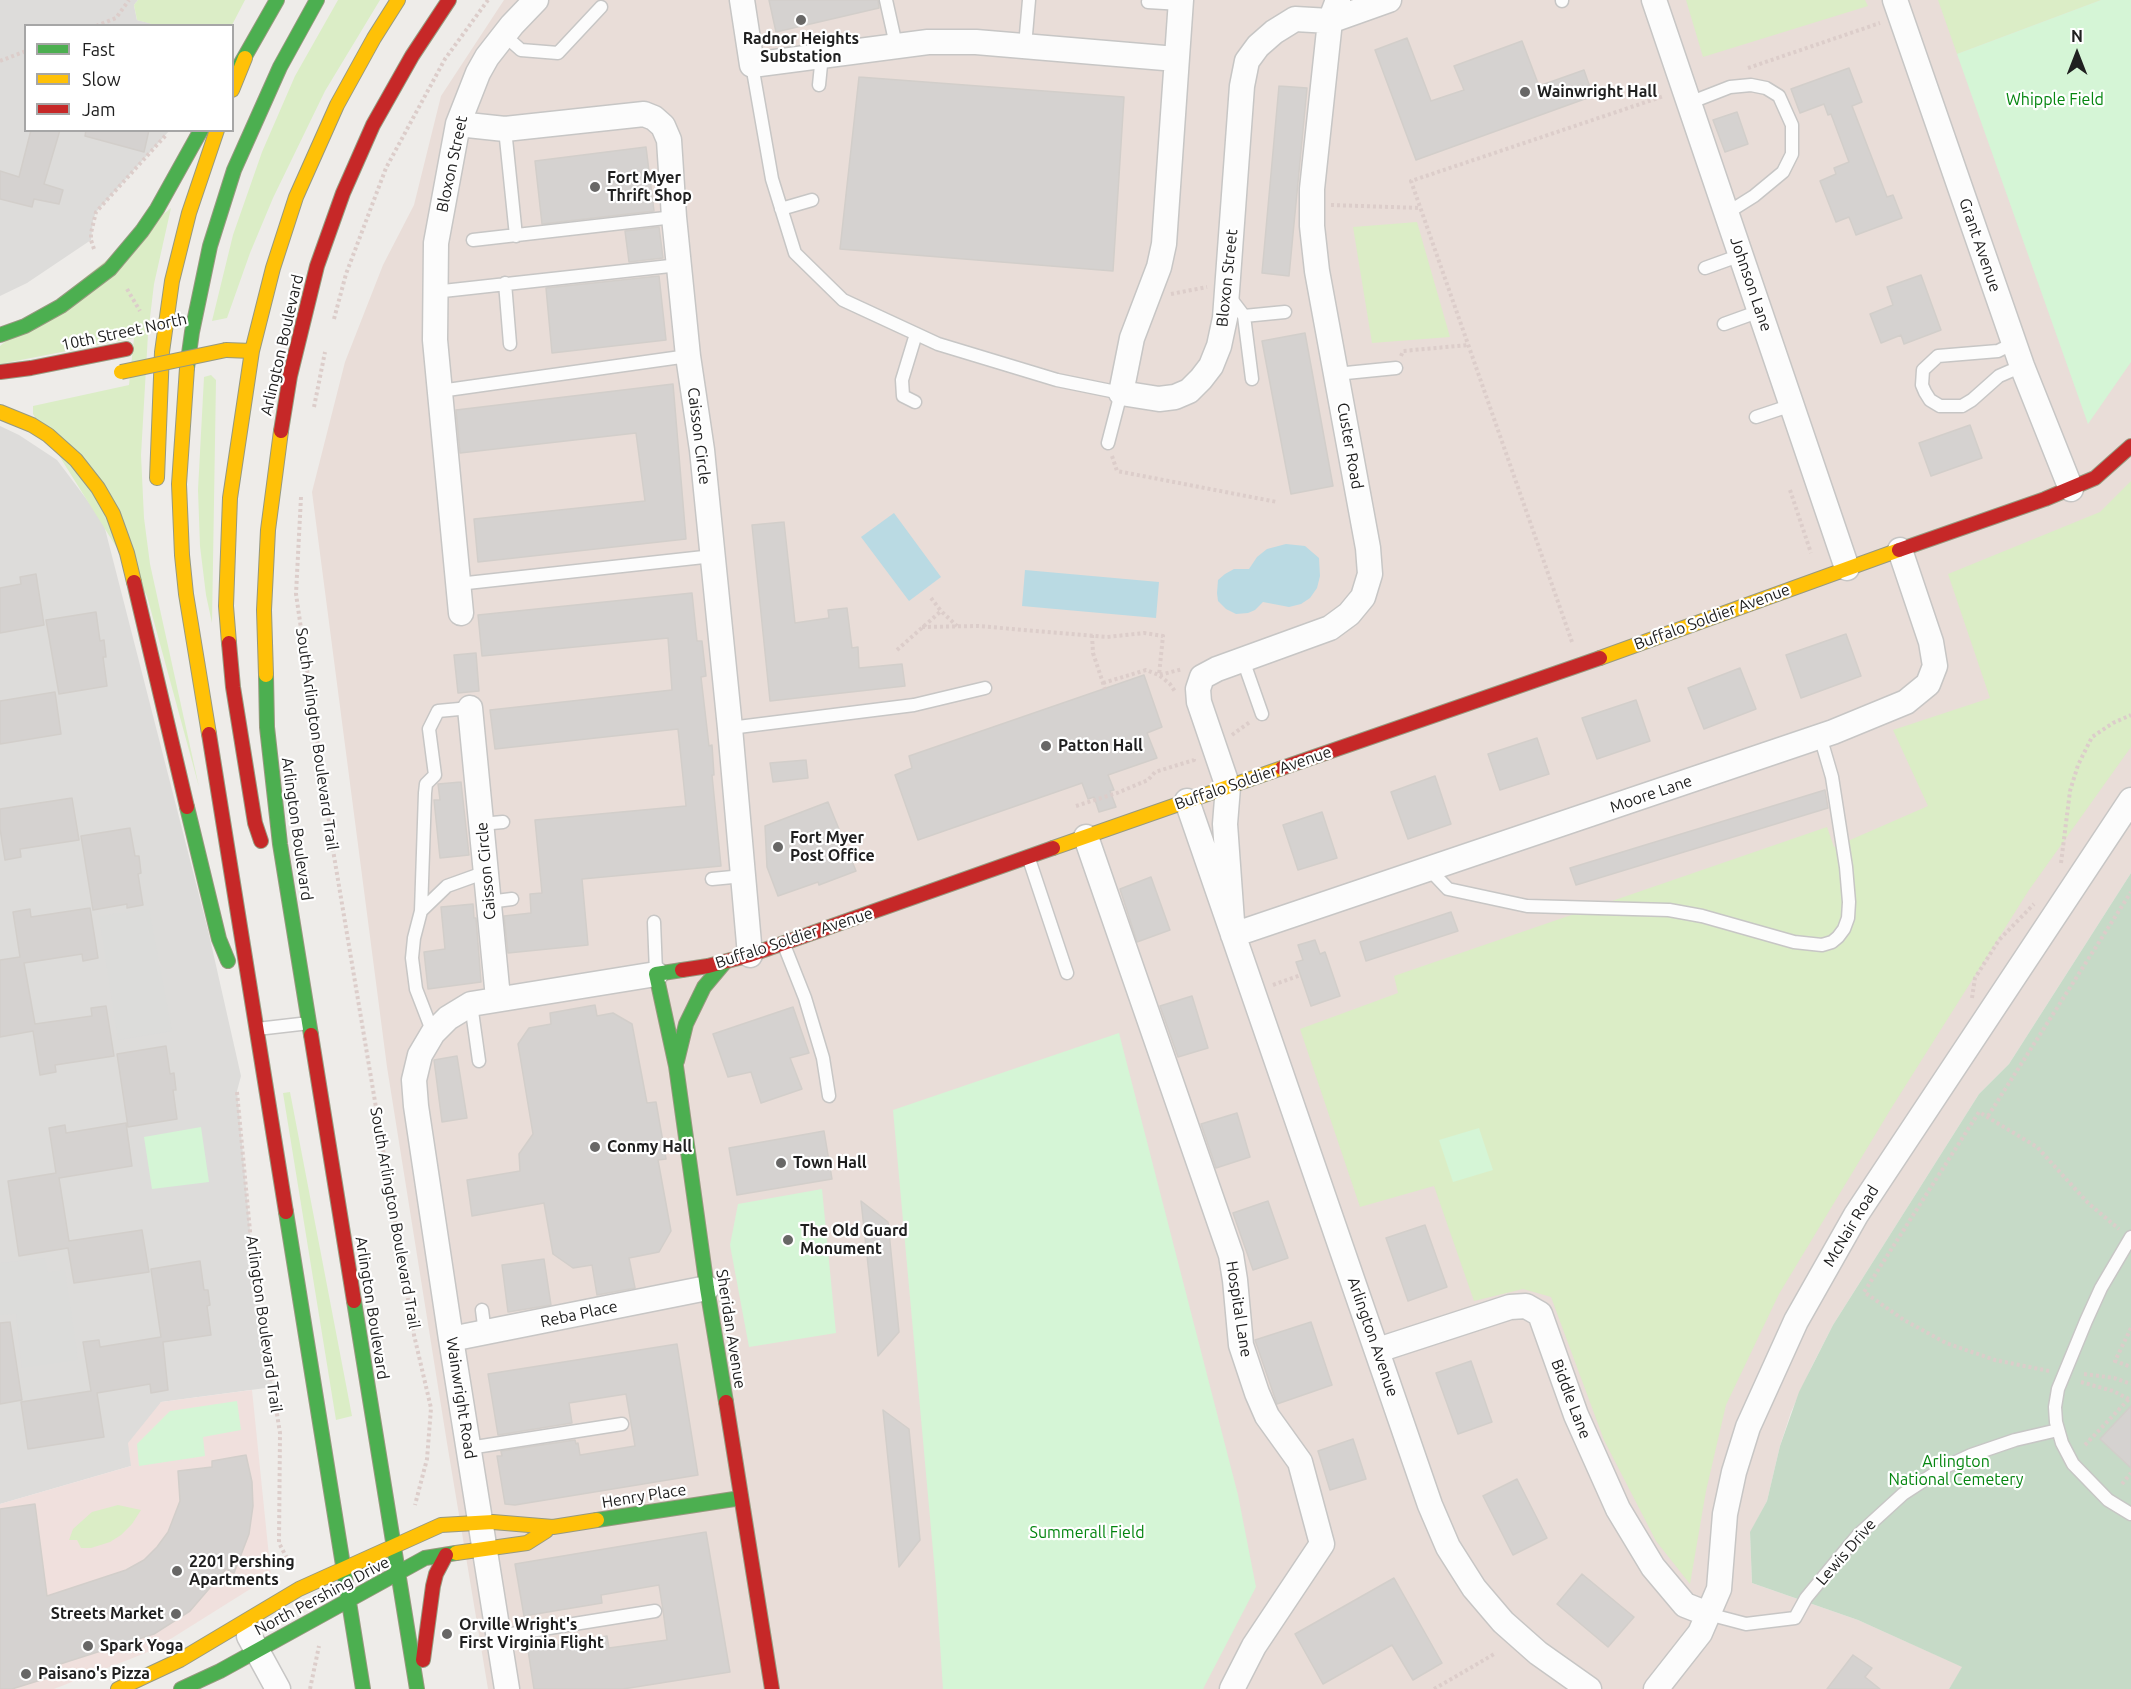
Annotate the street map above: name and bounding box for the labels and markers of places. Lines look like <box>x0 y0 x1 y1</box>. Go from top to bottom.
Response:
marker: Radnor Heights Substation <box>794 13 808 27</box>
place label: Radnor Heights Substation <box>743 29 859 67</box>
place label: Wainwright Hall <box>1537 82 1657 102</box>
marker: Wainwright Hall <box>1518 85 1532 99</box>
place label: Fort Myer Thrift Shop <box>607 168 692 206</box>
marker: Fort Myer Thrift Shop <box>588 180 602 194</box>
place label: Patton Hall <box>1058 736 1143 756</box>
marker: Patton Hall <box>1039 739 1053 753</box>
place label: Fort Myer Post Office <box>790 828 875 866</box>
marker: Fort Myer Post Office <box>771 840 785 854</box>
place label: Conmy Hall <box>607 1137 692 1157</box>
marker: Conmy Hall <box>588 1140 602 1154</box>
place label: Town Hall <box>793 1153 867 1173</box>
marker: Town Hall <box>774 1156 788 1170</box>
place label: The Old Guard Monument <box>800 1221 908 1259</box>
marker: The Old Guard Monument <box>781 1233 795 1247</box>
place label: 2201 Pershing Apartments <box>189 1552 295 1590</box>
marker: 2201 Pershing Apartments <box>170 1564 184 1578</box>
place label: Streets Market <box>51 1604 164 1624</box>
marker: Streets Market <box>169 1607 183 1621</box>
place label: Orville Wright's First Virginia Flight <box>459 1615 604 1653</box>
marker: Orville Wright's First Virginia Flight <box>440 1627 454 1641</box>
place label: Spark Yoga <box>100 1636 183 1656</box>
marker: Spark Yoga <box>81 1639 95 1653</box>
place label: Paisano's Pizza <box>38 1664 150 1684</box>
marker: Paisano's Pizza <box>19 1667 33 1681</box>

